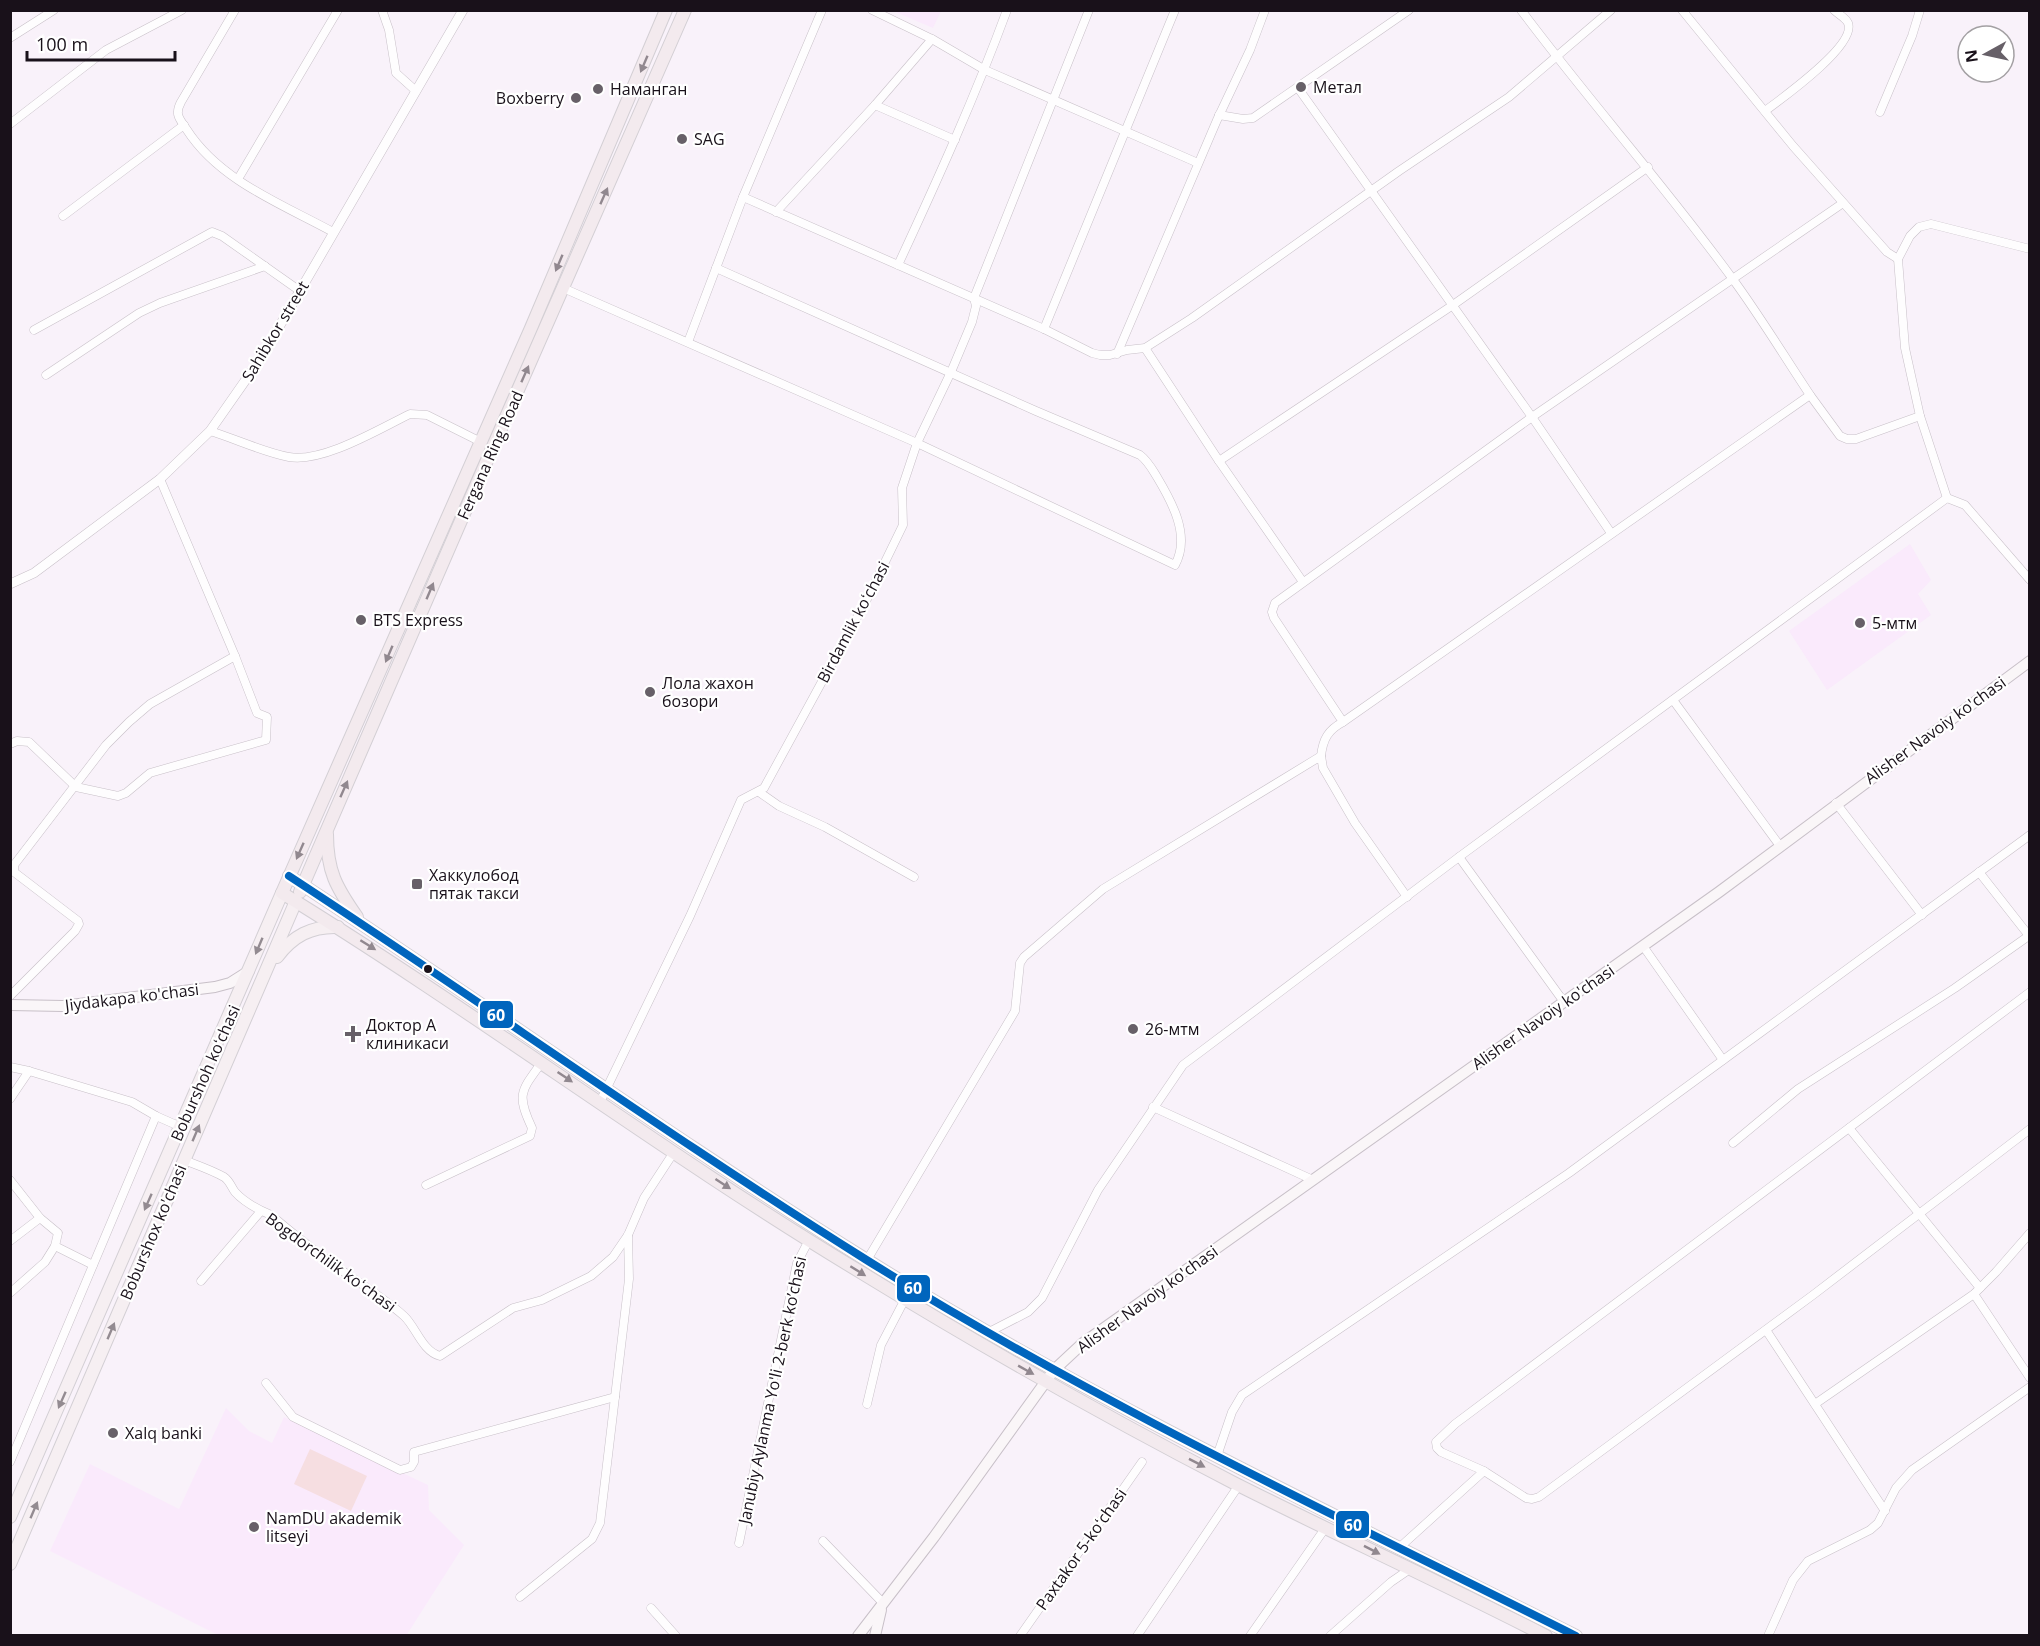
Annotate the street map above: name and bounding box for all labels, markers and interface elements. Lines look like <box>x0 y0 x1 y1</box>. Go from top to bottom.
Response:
scale bar <box>27 24 176 62</box>
north arrow <box>1956 24 2016 84</box>
text: 100 m <box>36 32 88 56</box>
text: N <box>1959 48 1983 64</box>
one-way arrow <box>639 56 648 73</box>
place label: Метал <box>1313 76 1362 98</box>
place label: Наманган <box>610 78 687 100</box>
marker: Метал <box>1294 80 1308 94</box>
marker: Наманган <box>591 82 605 96</box>
place label: Boxberry <box>496 87 565 109</box>
marker: Boxberry <box>569 91 583 105</box>
place label: SAG <box>694 128 725 150</box>
marker: SAG <box>675 132 689 146</box>
one-way arrow <box>599 186 609 204</box>
one-way arrow <box>554 254 563 272</box>
street label: Sahibkor street <box>236 276 314 385</box>
one-way arrow <box>520 365 530 383</box>
street label: Fergana Ring Road <box>452 387 528 523</box>
street label: Birdamlik koʻchasi <box>812 557 894 687</box>
one-way arrow <box>425 582 435 600</box>
place label: BTS Express <box>373 609 463 631</box>
place label: 5-мтм <box>1872 612 1917 634</box>
marker: BTS Express <box>354 613 368 627</box>
marker: 5-мтм <box>1853 616 1867 630</box>
one-way arrow <box>384 645 394 663</box>
street label: Alisher Navoiy ko'chasi <box>1860 671 2010 789</box>
place label: Лола жахон бозори <box>662 672 754 712</box>
marker: Лола жахон бозори <box>643 685 657 699</box>
one-way arrow <box>339 781 348 798</box>
one-way arrow <box>296 842 305 859</box>
place label: Хаккулобод пятак такси <box>429 864 519 904</box>
marker: Хаккулобод пятак такси <box>410 877 424 891</box>
one-way arrow <box>255 938 264 955</box>
one-way arrow <box>360 940 376 951</box>
street label: Alisher Navoiy ko'chasi <box>1467 959 1619 1075</box>
unlabelled marker <box>422 963 434 975</box>
street label: Jiydakapa ko'chasi <box>62 978 200 1016</box>
line badge: 60 <box>479 1000 514 1029</box>
street label: Boburshoh koʻchasi <box>165 1001 245 1145</box>
text: 60 <box>487 1004 505 1026</box>
place label: Доктор А клиникаси <box>366 1014 449 1054</box>
place label: 26-мтм <box>1145 1018 1199 1040</box>
marker: 26-мтм <box>1126 1022 1140 1036</box>
marker: Доктор А клиникаси <box>344 1025 362 1043</box>
one-way arrow <box>556 1071 572 1083</box>
one-way arrow <box>191 1123 201 1141</box>
street label: Boburshox ko'chasi <box>114 1161 192 1303</box>
one-way arrow <box>715 1178 731 1189</box>
one-way arrow <box>144 1194 153 1211</box>
street label: Bogdorchilik koʻchasi <box>261 1207 401 1317</box>
street label: Alisher Navoiy ko'chasi <box>1072 1240 1222 1358</box>
street label: Janubiy Аylanma Yo'li 2-berk koʼchasi <box>732 1254 811 1528</box>
one-way arrow <box>850 1266 866 1277</box>
line badge: 60 <box>896 1274 931 1303</box>
text: 60 <box>904 1277 922 1299</box>
one-way arrow <box>107 1322 116 1340</box>
one-way arrow <box>1018 1365 1035 1375</box>
one-way arrow <box>57 1392 66 1409</box>
place label: Xalq banki <box>125 1422 202 1444</box>
marker: Xalq banki <box>106 1426 120 1440</box>
one-way arrow <box>1189 1459 1206 1468</box>
street label: Paxtakor 5-koʻchasi <box>1031 1484 1131 1614</box>
one-way arrow <box>29 1502 38 1519</box>
place label: NamDU akademik litseyi <box>266 1507 402 1547</box>
line badge: 60 <box>1335 1510 1370 1539</box>
text: 60 <box>1344 1514 1362 1536</box>
marker: NamDU akademik litseyi <box>247 1520 261 1534</box>
one-way arrow <box>1363 1545 1381 1555</box>

